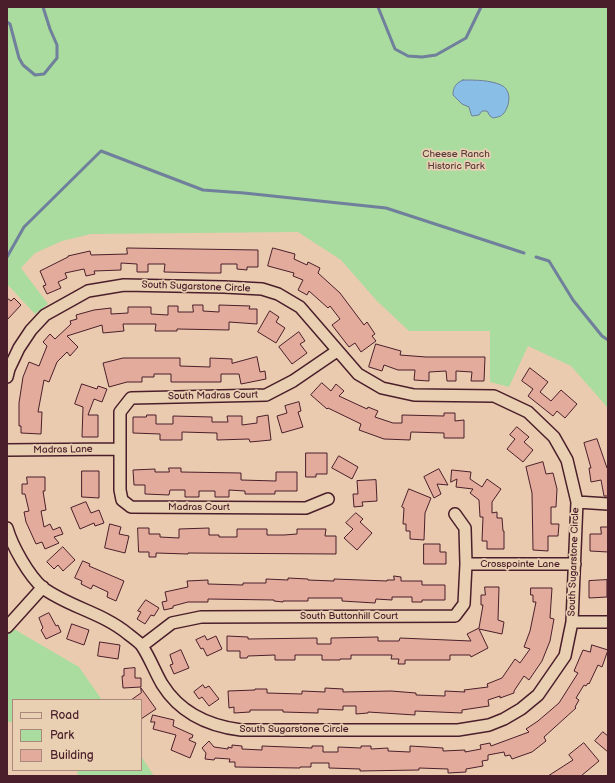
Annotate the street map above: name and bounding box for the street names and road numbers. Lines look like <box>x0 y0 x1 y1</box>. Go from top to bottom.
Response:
street label: South Sugarstone Circle <box>141 279 251 295</box>
street label: South Madras Court <box>168 389 258 403</box>
street label: Madras Lane <box>33 443 93 457</box>
street label: Madras Court <box>168 501 230 513</box>
street label: South Sugarstone Circle <box>566 507 582 617</box>
street label: Crosspointe Lane <box>480 558 560 570</box>
street label: South Buttonhill Court <box>300 610 398 622</box>
street label: South Sugarstone Circle <box>239 723 349 735</box>

